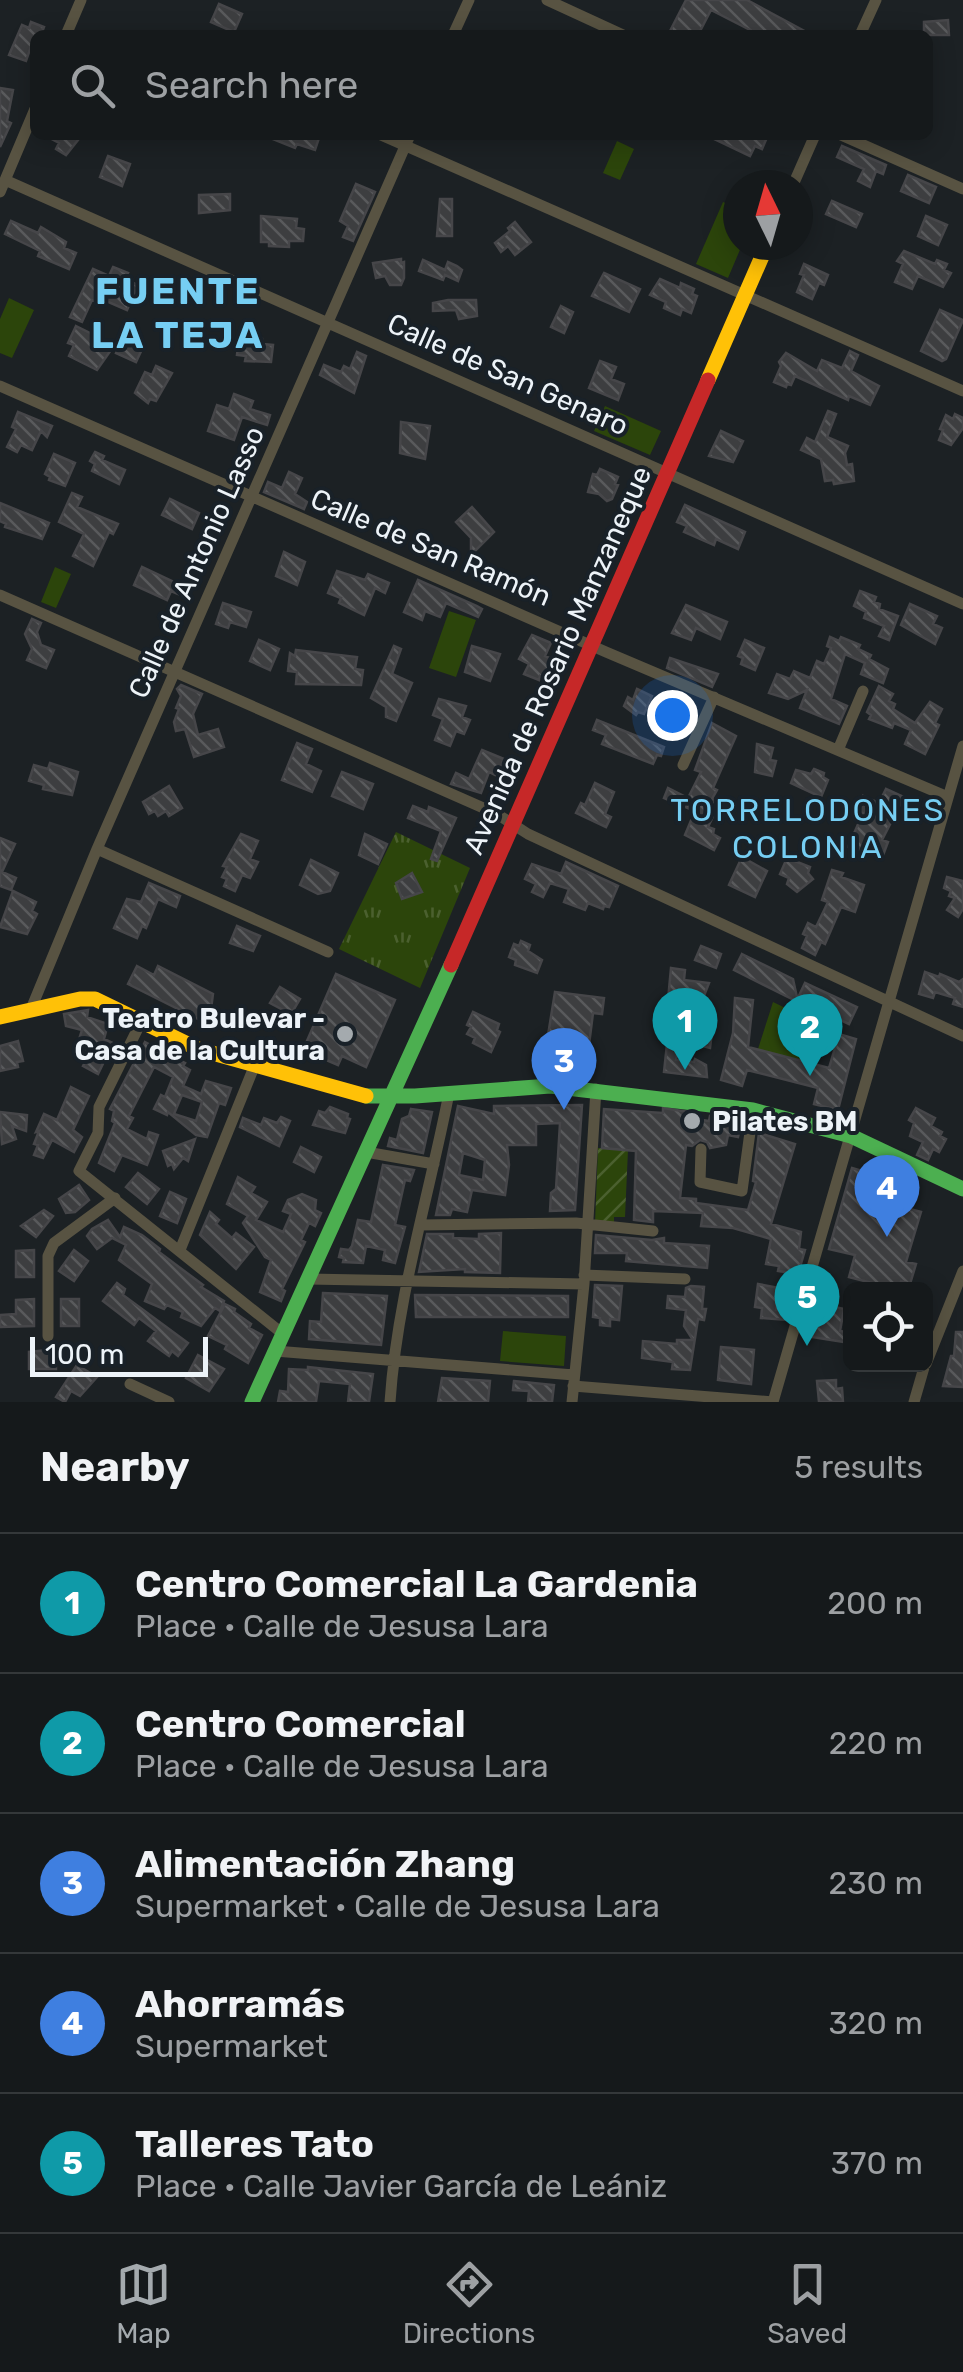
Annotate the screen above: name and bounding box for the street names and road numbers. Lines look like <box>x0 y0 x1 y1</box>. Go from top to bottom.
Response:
street label: Calle de San Genaro <box>382 307 633 442</box>
street label: Calle de Antonio Lasso <box>122 421 271 703</box>
street label: Avenida de Rosario Manzaneque <box>457 461 658 859</box>
street label: Calle de San Ramón <box>306 482 556 613</box>

